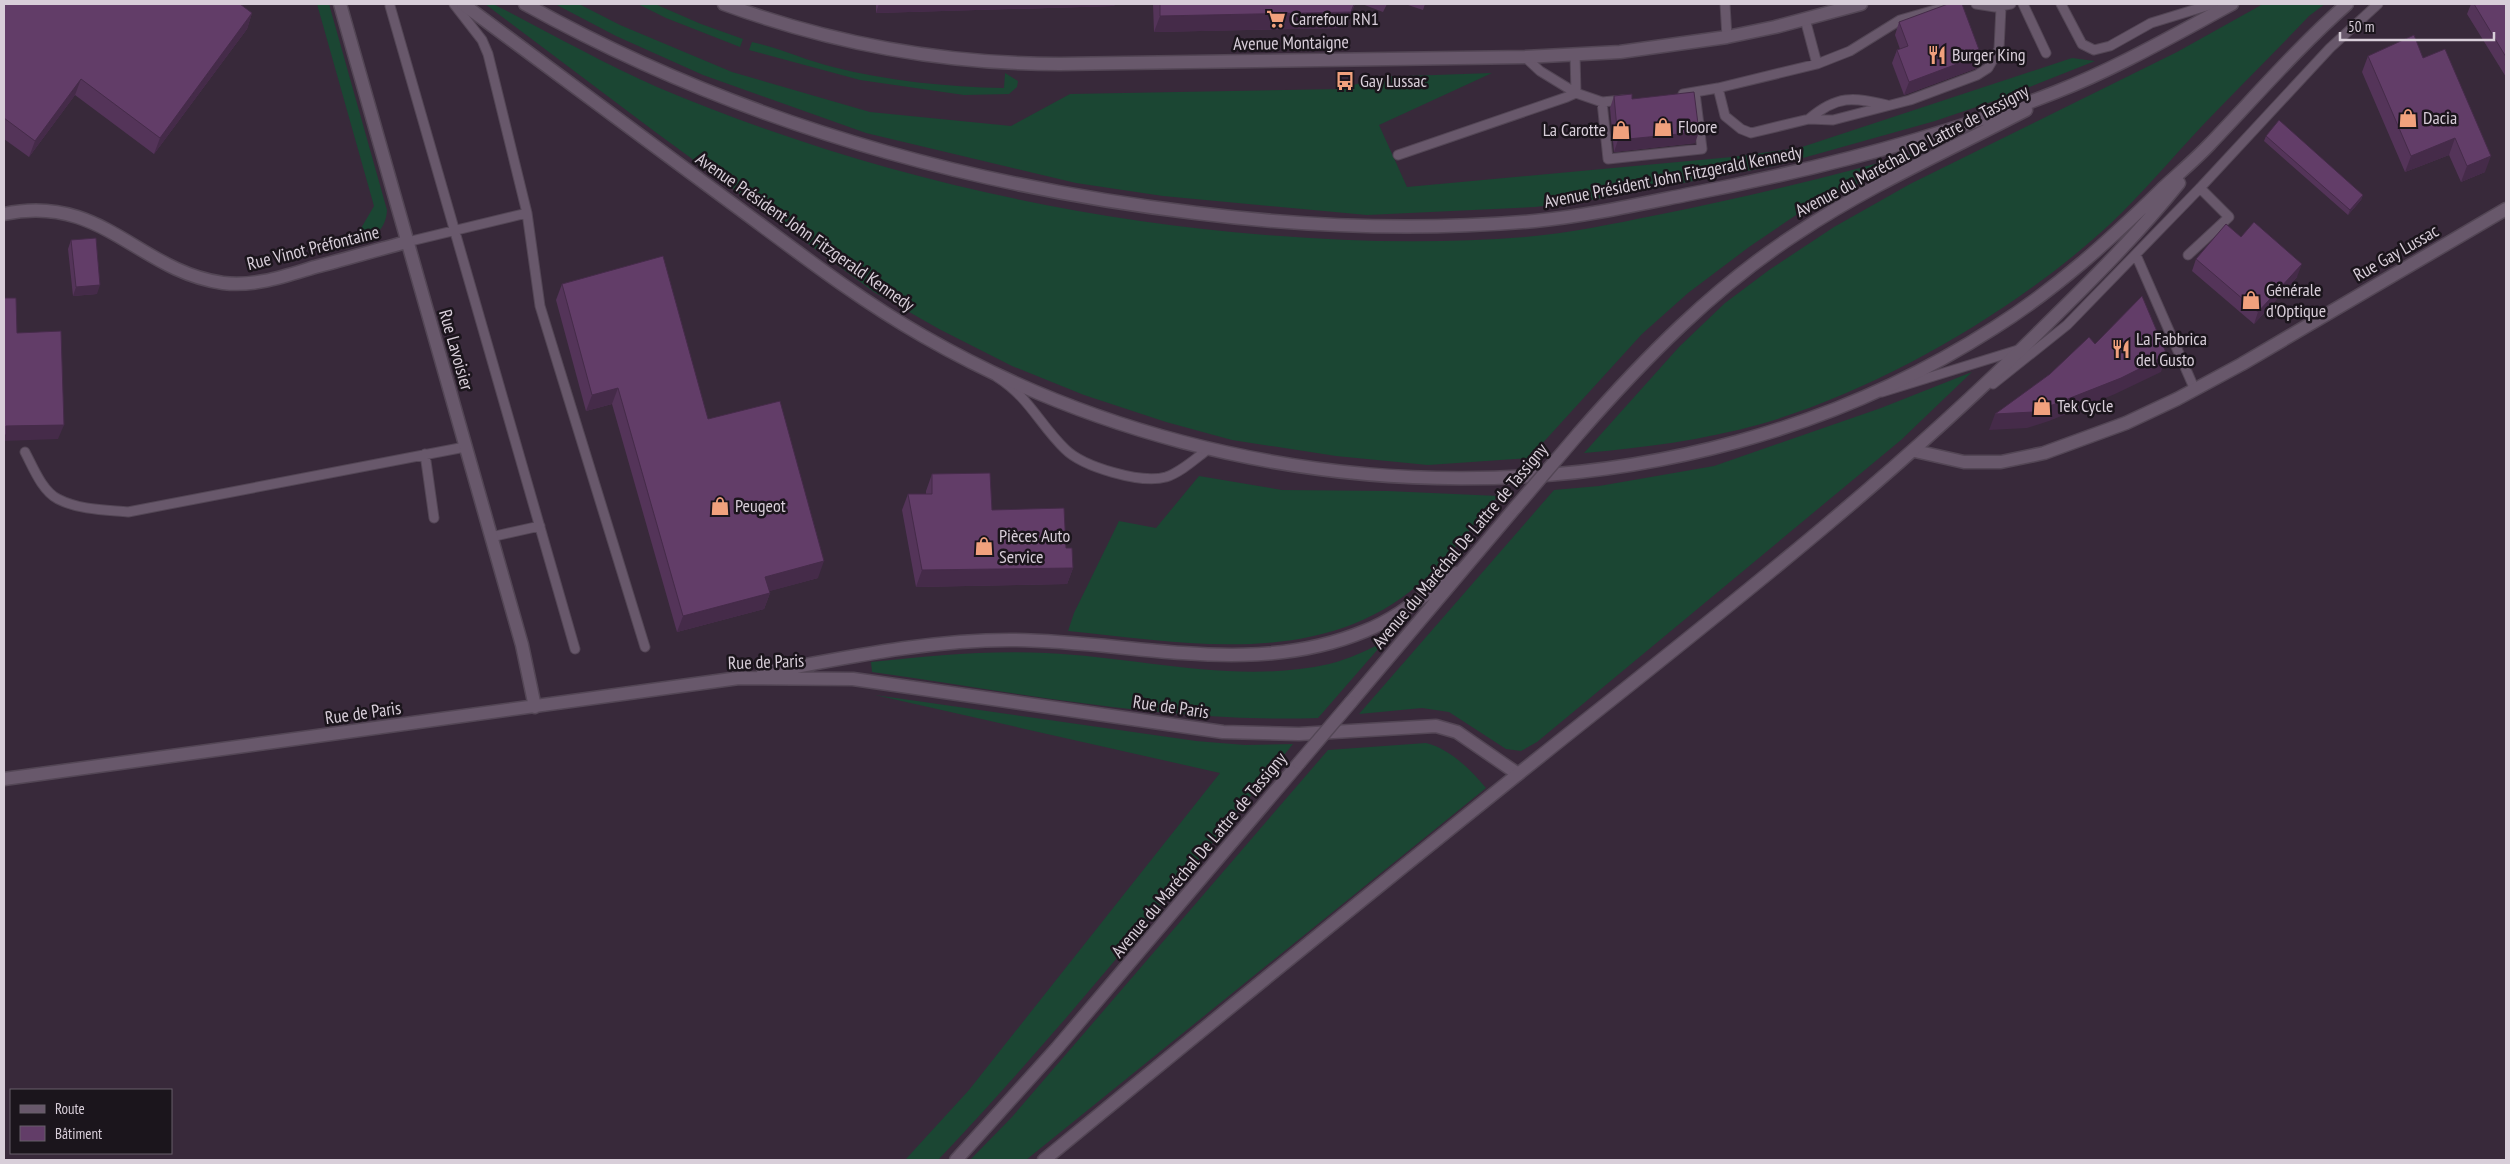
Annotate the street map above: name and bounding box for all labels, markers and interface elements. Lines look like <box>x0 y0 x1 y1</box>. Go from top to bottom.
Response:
place label: Carrefour RN1 <box>1291 7 1379 30</box>
supermarket icon: Carrefour RN1 <box>1265 8 1287 30</box>
scale bar <box>2340 10 2494 42</box>
text: 50 m <box>2348 17 2374 36</box>
street label: Avenue Montaigne <box>1233 30 1349 55</box>
place label: Burger King <box>1952 43 2026 66</box>
restaurant icon: Burger King <box>1926 44 1948 66</box>
place label: Gay Lussac <box>1360 69 1428 92</box>
bus stop icon: Gay Lussac <box>1334 70 1356 92</box>
street label: Avenue du Maréchal De Lattre de Tassigny <box>1791 79 2033 222</box>
place label: Dacia <box>2423 106 2457 129</box>
shop icon: Dacia <box>2397 107 2419 129</box>
place label: Floore <box>1678 115 1718 138</box>
shop icon: Floore <box>1652 116 1674 138</box>
place label: La Carotte <box>1543 118 1606 141</box>
shop icon: La Carotte <box>1610 119 1632 141</box>
street label: Avenue Président John Fitzgerald Kennedy <box>1542 140 1804 213</box>
street label: Avenue Président John Fitzgerald Kennedy <box>691 147 919 316</box>
street label: Rue Gay Lussac <box>2349 219 2443 286</box>
street label: Rue Vinot Préfontaine <box>244 220 381 275</box>
place label: Générale d'Optique <box>2266 278 2326 322</box>
shop icon: Générale d'Optique <box>2240 289 2262 311</box>
street label: Rue Lavoisier <box>434 307 479 393</box>
place label: La Fabbrica del Gusto <box>2136 327 2207 371</box>
restaurant icon: La Fabbrica del Gusto <box>2110 338 2132 360</box>
place label: Tek Cycle <box>2057 394 2113 417</box>
shop icon: Tek Cycle <box>2031 395 2053 417</box>
street label: Avenue du Maréchal De Lattre de Tassigny <box>1367 438 1553 653</box>
place label: Peugeot <box>735 494 786 517</box>
shop icon: Peugeot <box>709 495 731 517</box>
place label: Pièces Auto Service <box>999 524 1070 568</box>
shop icon: Pièces Auto Service <box>973 535 995 557</box>
street label: Rue de Paris <box>727 649 805 674</box>
street label: Rue de Paris <box>1132 690 1211 723</box>
street label: Rue de Paris <box>323 696 402 729</box>
street label: Avenue du Maréchal De Lattre de Tassigny <box>1106 747 1292 962</box>
legend <box>10 1089 172 1154</box>
text: Route <box>55 1099 85 1118</box>
text: Bâtiment <box>55 1124 102 1143</box>

